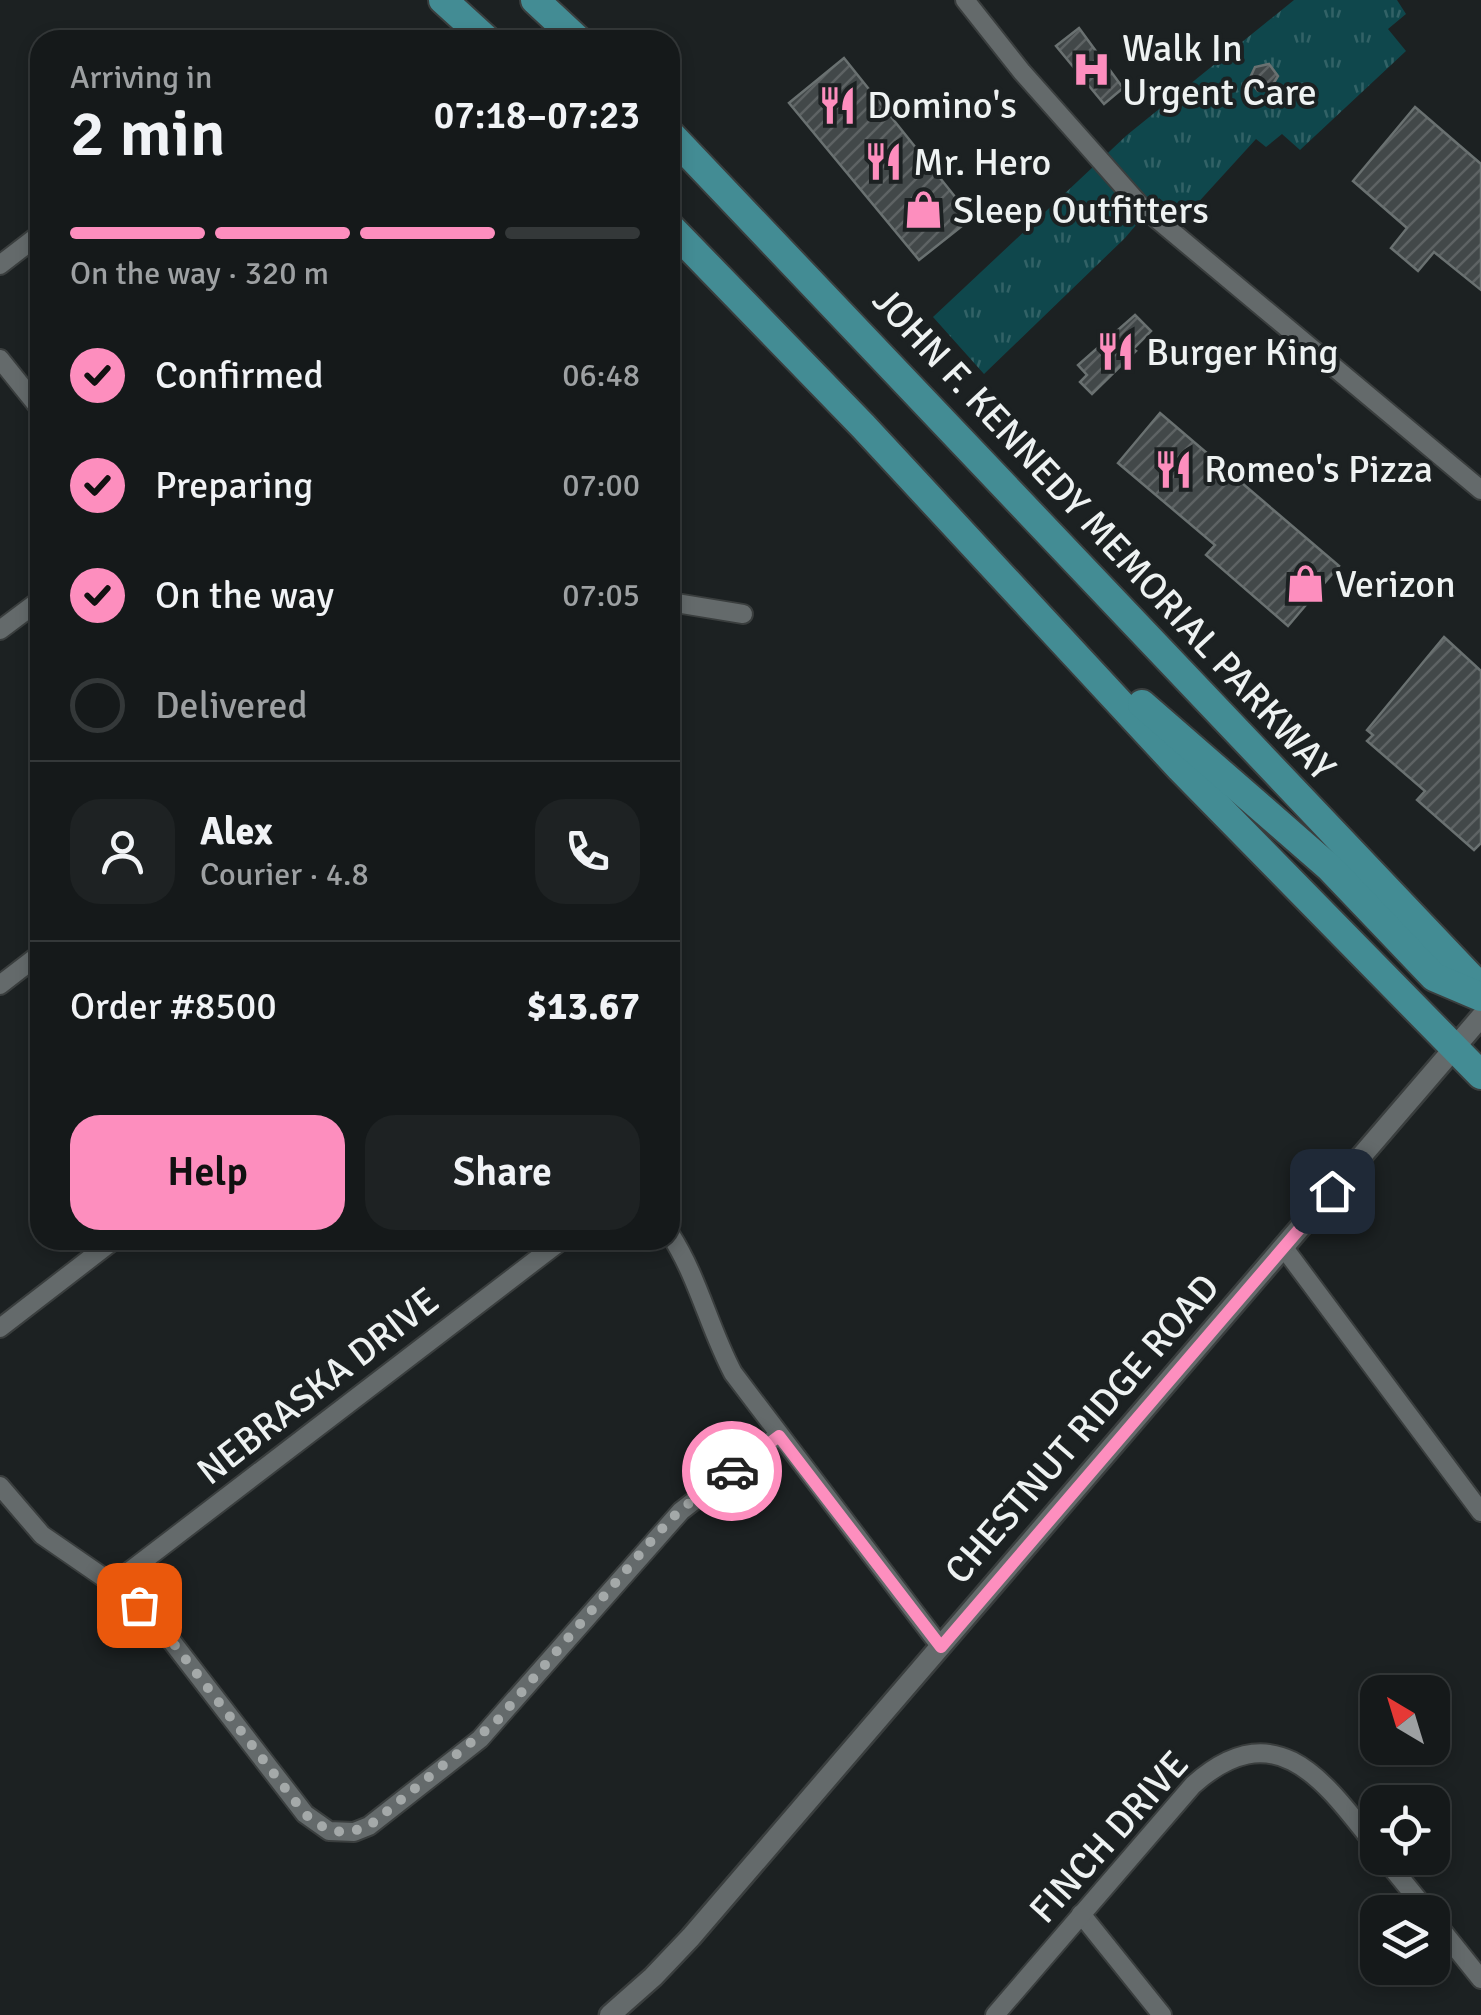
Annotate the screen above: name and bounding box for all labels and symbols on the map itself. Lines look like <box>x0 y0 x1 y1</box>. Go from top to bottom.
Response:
place label: Walk In Urgent Care <box>1122 25 1317 116</box>
hospital icon: Walk In Urgent Care <box>1071 49 1113 91</box>
place label: Domino's <box>867 82 1017 129</box>
restaurant icon: Domino's <box>816 84 858 126</box>
place label: Mr. Hero <box>913 139 1051 186</box>
restaurant icon: Mr. Hero <box>862 141 904 183</box>
place label: Sleep Outfitters <box>953 187 1209 234</box>
shop icon: Sleep Outfitters <box>902 189 944 231</box>
street label: JOHN F. KENNEDY MEMORIAL PARKWAY <box>863 278 1345 790</box>
place label: Burger King <box>1146 329 1339 376</box>
restaurant icon: Burger King <box>1095 331 1137 373</box>
place label: Romeo's Pizza <box>1204 446 1433 493</box>
restaurant icon: Romeo's Pizza <box>1153 448 1195 490</box>
place label: Verizon <box>1335 561 1456 608</box>
shop icon: Verizon <box>1284 563 1326 605</box>
pin <box>1290 1149 1375 1234</box>
street label: CHESTNUT RIDGE ROAD <box>935 1265 1229 1593</box>
street label: NEBRASKA DRIVE <box>188 1277 448 1495</box>
courier <box>682 1421 782 1521</box>
pin <box>97 1563 182 1648</box>
north arrow <box>1360 1675 1450 1765</box>
street label: FINCH DRIVE <box>1019 1741 1199 1933</box>

